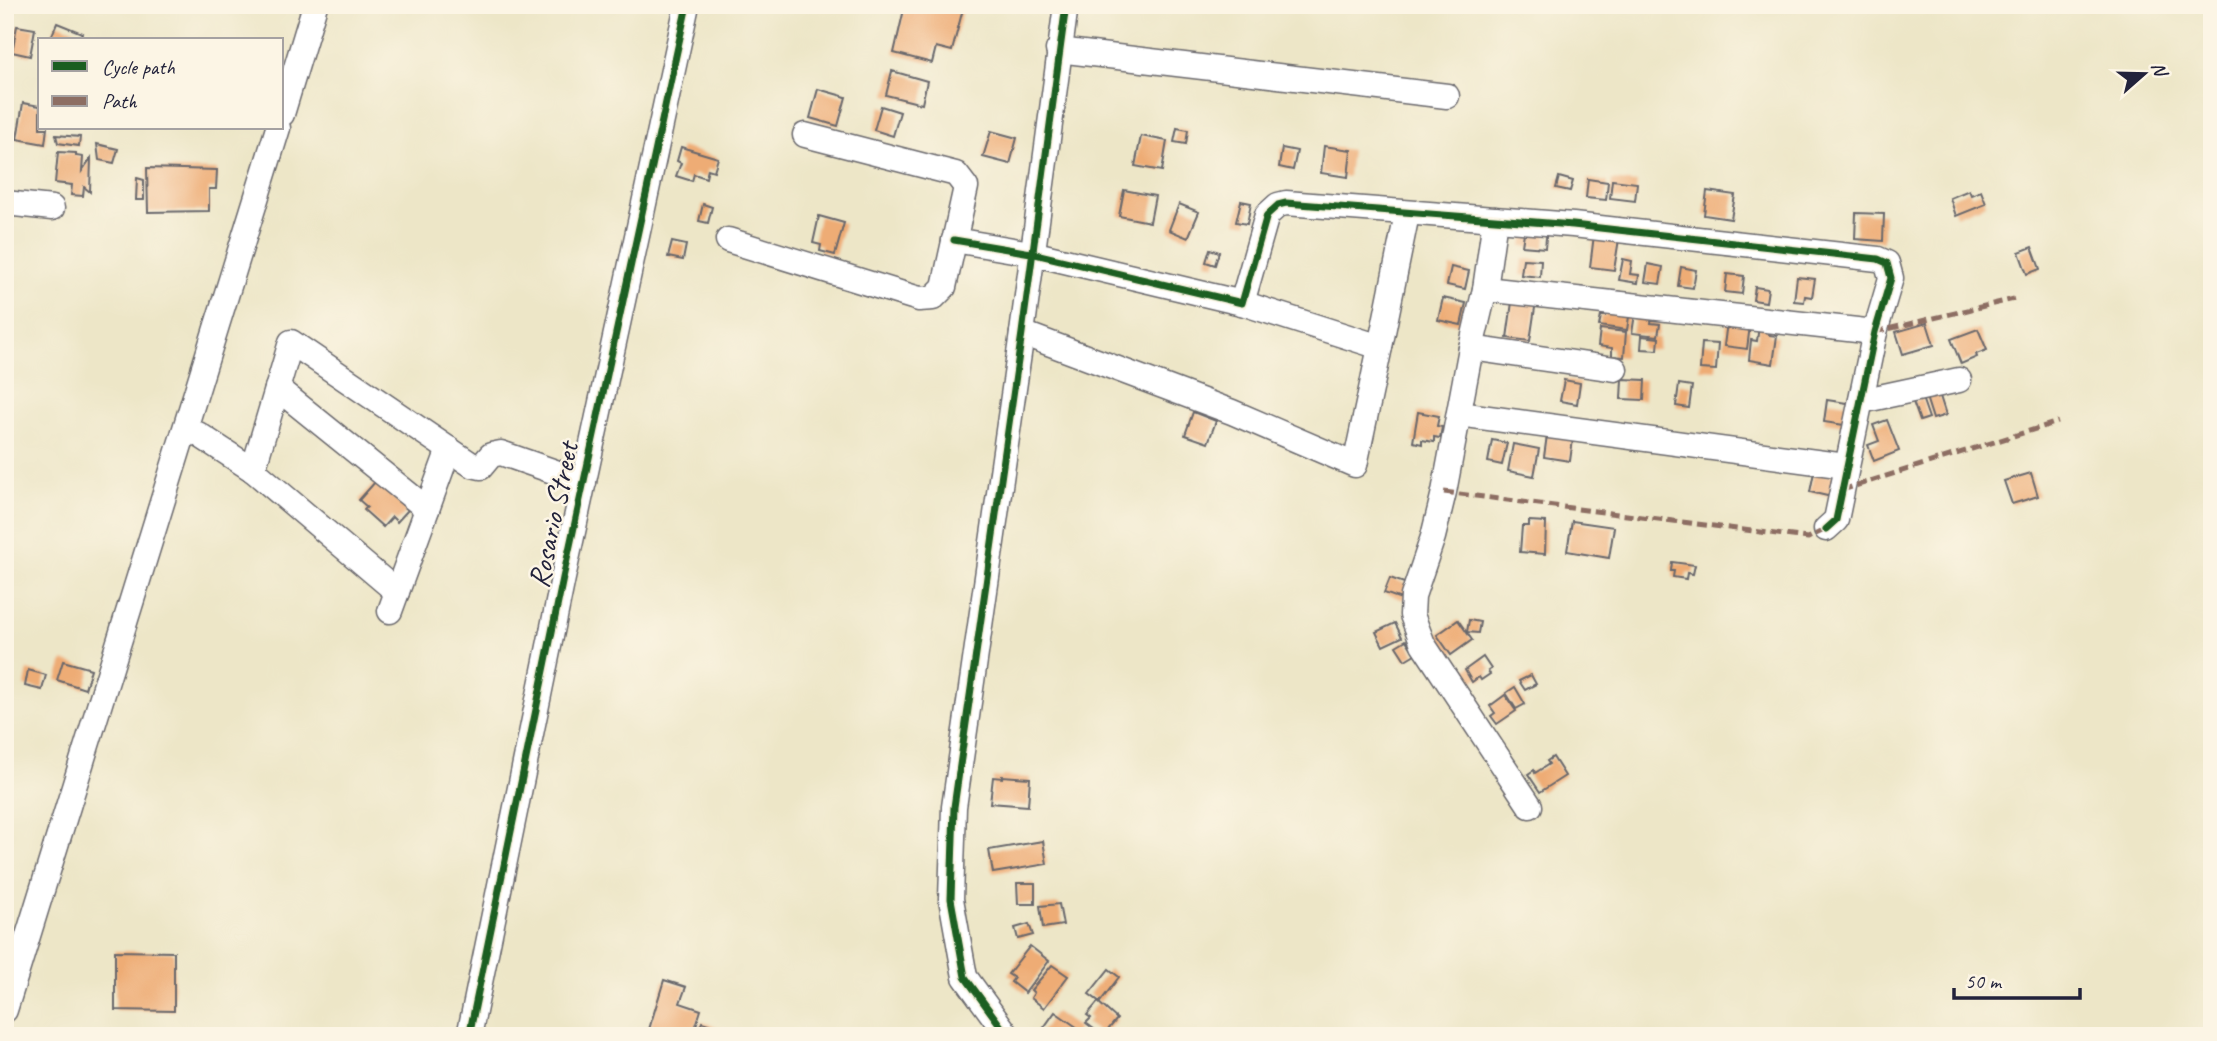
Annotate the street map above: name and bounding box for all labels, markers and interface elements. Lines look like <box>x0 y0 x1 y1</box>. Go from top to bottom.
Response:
legend <box>38 38 284 130</box>
north arrow <box>2108 38 2178 108</box>
text: Cycle path <box>102 54 175 80</box>
text: N <box>2146 59 2173 81</box>
text: Path <box>102 88 138 114</box>
street label: Rosario Street <box>519 436 588 591</box>
scale bar <box>1954 957 2080 1001</box>
text: 50 m <box>1965 968 2003 994</box>

